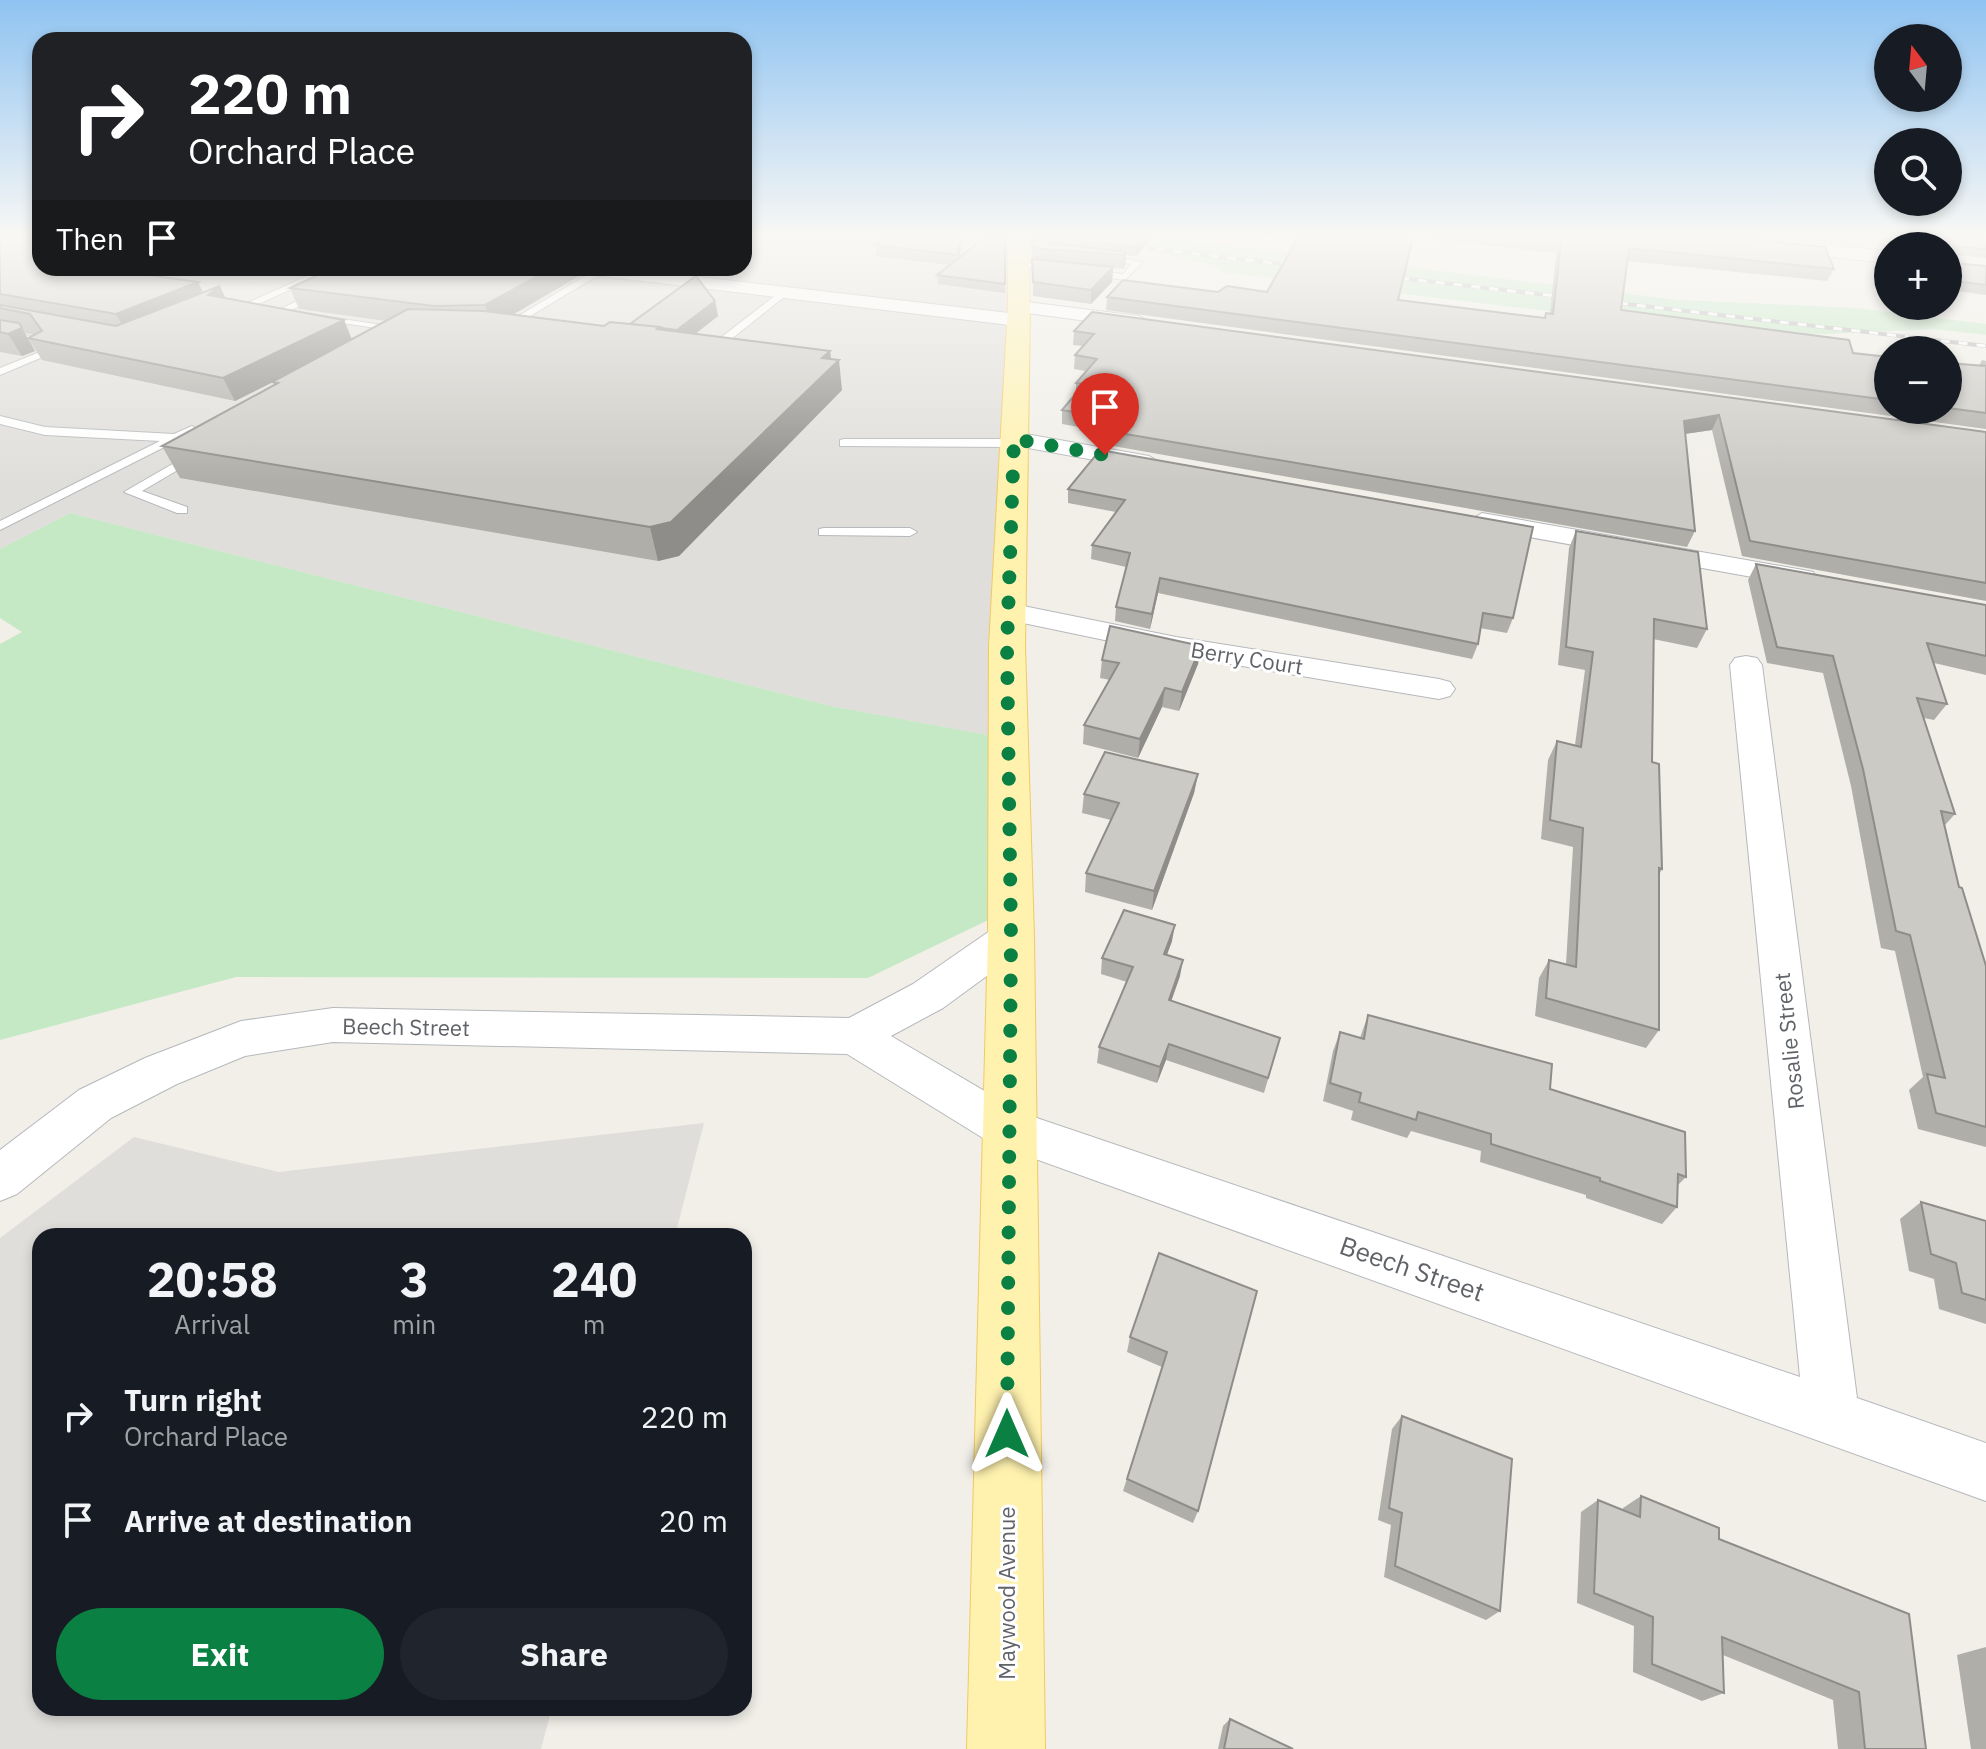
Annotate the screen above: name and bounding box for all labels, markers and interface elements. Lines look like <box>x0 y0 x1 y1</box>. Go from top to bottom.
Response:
north arrow <box>1874 24 1962 112</box>
map controls <box>1874 24 1962 424</box>
text: 220 m <box>188 57 352 129</box>
icon: right <box>56 64 160 168</box>
text: Orchard Place <box>188 127 415 174</box>
button: search <box>1874 128 1962 216</box>
icon: arrive <box>140 216 184 260</box>
text: Then <box>56 219 124 258</box>
button: + <box>1874 232 1962 320</box>
button: − <box>1874 336 1962 424</box>
pin <box>1071 373 1139 455</box>
icon: arrive <box>1083 385 1127 429</box>
street label: Berry Court <box>1189 634 1305 681</box>
street label: Rosalie Street <box>1767 971 1810 1111</box>
street label: Beech Street <box>342 1011 470 1042</box>
street label: Beech Street <box>1335 1227 1489 1309</box>
text: 20:58 <box>147 1248 278 1310</box>
text: 3 <box>400 1248 429 1310</box>
text: 240 <box>551 1248 637 1310</box>
text: Arrival <box>174 1307 250 1341</box>
text: min <box>392 1307 436 1341</box>
text: m <box>583 1307 605 1341</box>
text: Turn right <box>124 1380 262 1419</box>
position arrow <box>965 1392 1049 1476</box>
icon: right <box>56 1394 100 1438</box>
text: 220 m <box>641 1397 728 1436</box>
text: Orchard Place <box>124 1419 288 1453</box>
icon: arrive <box>56 1498 100 1542</box>
text: Arrive at destination <box>124 1501 412 1540</box>
text: 20 m <box>659 1501 728 1540</box>
street label: Maywood Avenue <box>992 1506 1021 1680</box>
button: Exit <box>56 1608 384 1700</box>
button: Share <box>400 1608 728 1700</box>

